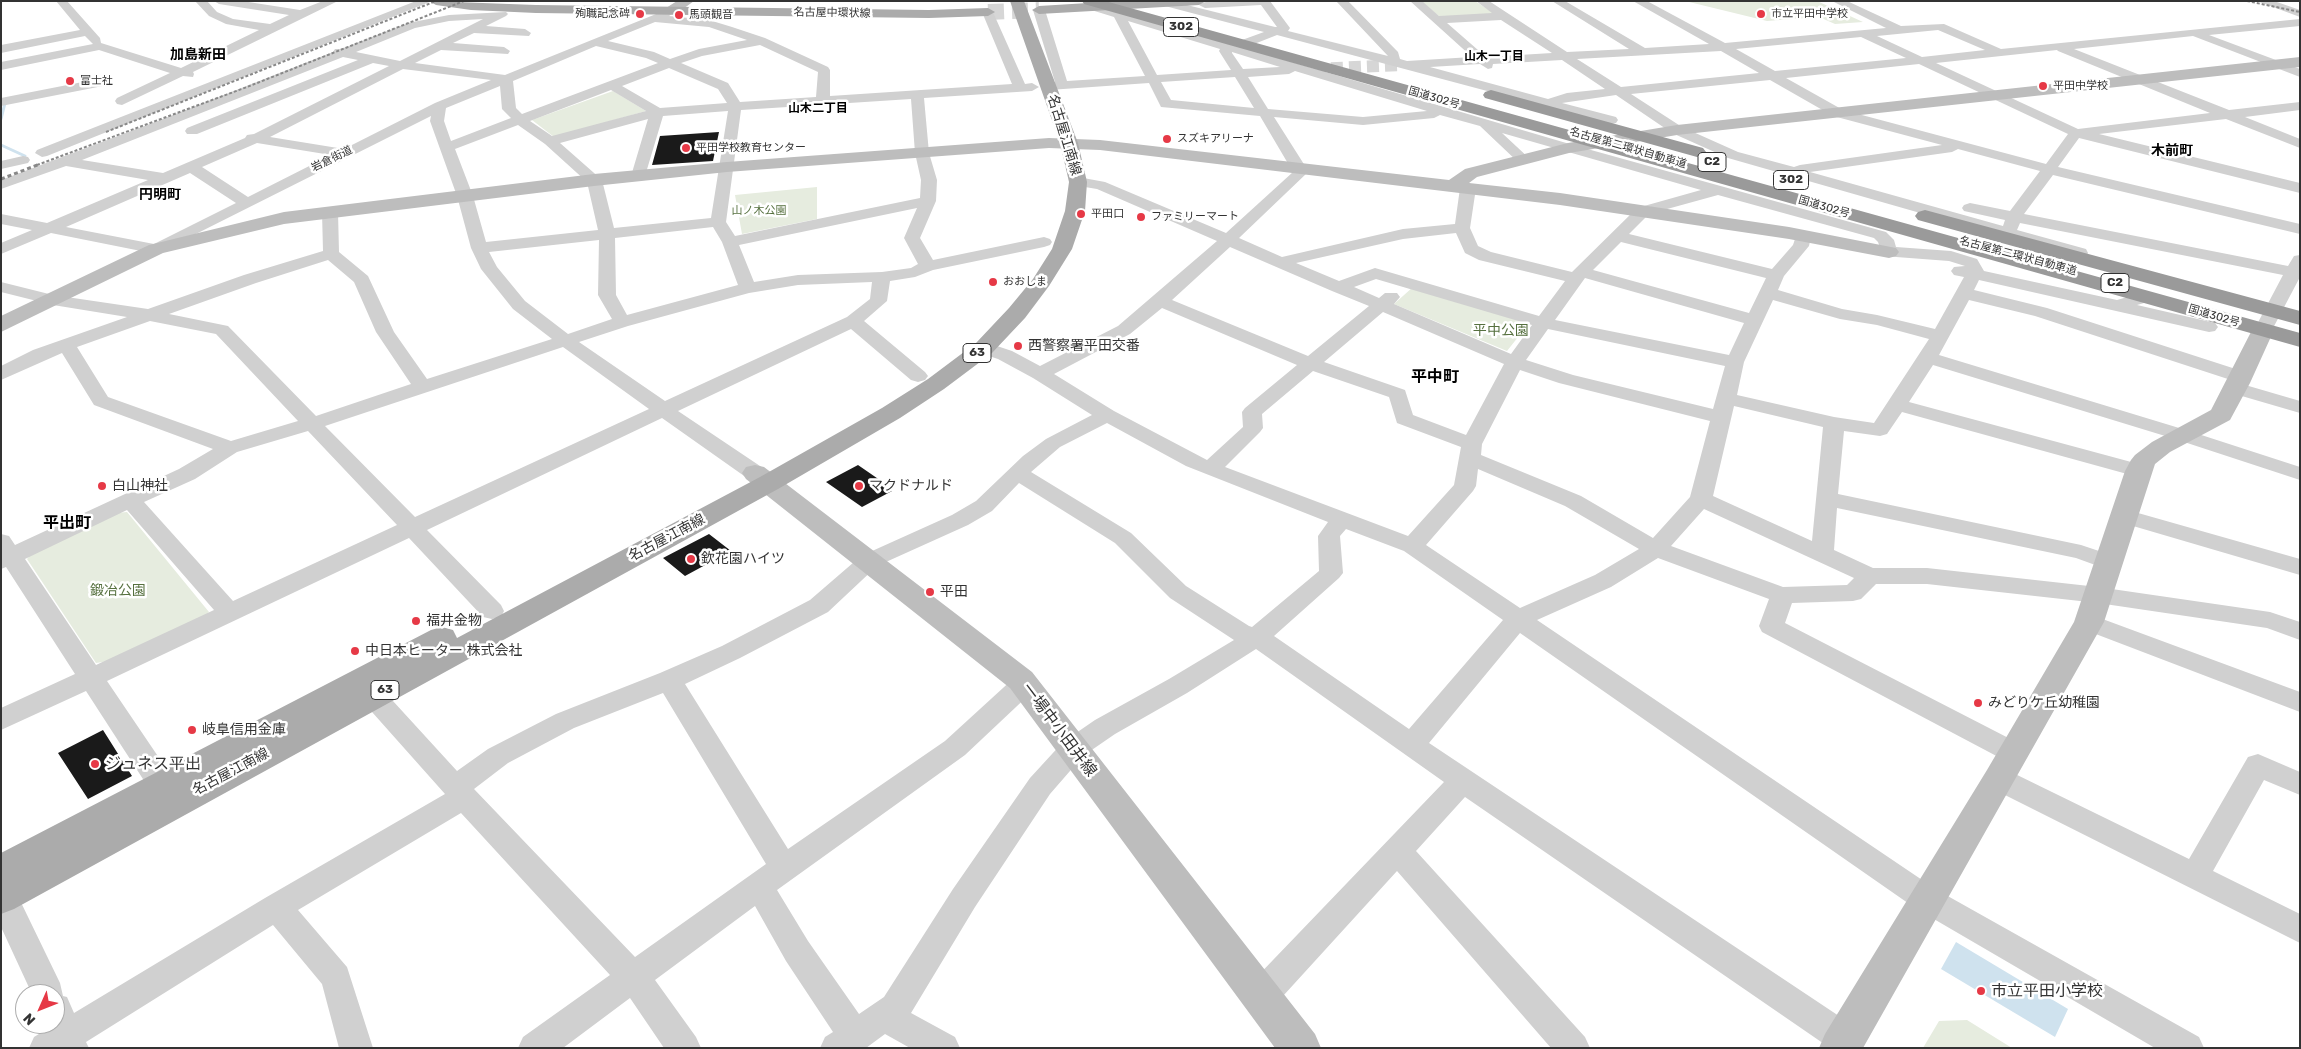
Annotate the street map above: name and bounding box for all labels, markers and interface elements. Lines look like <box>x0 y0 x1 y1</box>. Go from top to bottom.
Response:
street label: 名古屋中環状線 <box>793 6 871 20</box>
place label: 殉職記念碑 <box>575 7 630 21</box>
place label: 市立平田中学校 <box>1771 7 1848 21</box>
marker: 殉職記念碑 <box>634 8 646 20</box>
place label: 馬頭観音 <box>689 8 733 22</box>
marker: 市立平田中学校 <box>1755 8 1767 20</box>
marker: 馬頭観音 <box>673 9 685 21</box>
road number: 302 <box>1164 18 1198 36</box>
district label: 加島新田 <box>170 47 226 63</box>
district label: 山木一丁目 <box>1464 50 1524 64</box>
place label: 富士社 <box>80 74 113 88</box>
marker: 富士社 <box>64 75 76 87</box>
place label: 平田中学校 <box>2053 79 2108 93</box>
marker: 平田中学校 <box>2037 80 2049 92</box>
street label: 国道302号 <box>1407 84 1461 112</box>
street label: 名古屋江南線 <box>1044 92 1084 178</box>
district label: 山木二丁目 <box>788 102 848 116</box>
street label: 名古屋第二環状自動車道 <box>1568 125 1688 171</box>
place label: スズキアリーナ <box>1177 132 1254 146</box>
marker: スズキアリーナ <box>1161 133 1173 145</box>
place label: 平田学校教育センター <box>696 141 806 155</box>
marker: 平田学校教育センター <box>680 142 692 154</box>
street label: 岩倉街道 <box>309 143 355 175</box>
district label: 木前町 <box>2151 143 2193 159</box>
road number: C2 <box>1698 152 1726 172</box>
road number: 302 <box>1774 170 1808 190</box>
district label: 円明町 <box>139 187 181 203</box>
street label: 国道302号 <box>1797 193 1851 221</box>
park label: 山ノ木公園 <box>732 204 786 218</box>
place label: 平田口 <box>1091 207 1124 221</box>
marker: 平田口 <box>1075 208 1087 220</box>
place label: ファミリーマート <box>1151 210 1239 224</box>
marker: ファミリーマート <box>1135 211 1147 223</box>
street label: 名古屋第二環状自動車道 <box>1958 234 2078 278</box>
road number: C2 <box>2101 274 2129 292</box>
place label: おおしま <box>1003 275 1047 289</box>
marker: おおしま <box>987 276 999 288</box>
street label: 国道302号 <box>2187 302 2241 330</box>
park label: 平中公園 <box>1473 323 1529 339</box>
place label: 西警察署平田交番 <box>1028 338 1140 354</box>
marker: 西警察署平田交番 <box>1012 340 1024 352</box>
road number: 63 <box>963 343 991 362</box>
district label: 平中町 <box>1411 367 1459 387</box>
place label: 白山神社 <box>112 478 168 494</box>
place label: マクドナルド <box>869 478 953 494</box>
marker: 白山神社 <box>96 480 108 492</box>
marker: マクドナルド <box>853 480 865 492</box>
street label: 名古屋江南線 <box>626 511 708 565</box>
district label: 平出町 <box>43 513 91 533</box>
place label: 欽花園ハイツ <box>701 551 785 567</box>
marker: 欽花園ハイツ <box>685 553 697 565</box>
park label: 鍛冶公園 <box>90 583 146 599</box>
place label: 平田 <box>940 584 968 600</box>
marker: 平田 <box>924 586 936 598</box>
place label: 福井金物 <box>426 613 482 629</box>
marker: 福井金物 <box>410 615 422 627</box>
place label: 中日本ヒーター 株式会社 <box>365 643 522 659</box>
marker: 中日本ヒーター 株式会社 <box>349 645 361 657</box>
street label: 一場中小田井線 <box>1018 679 1100 781</box>
road number: 63 <box>371 680 399 700</box>
place label: みどりケ丘幼稚園 <box>1988 695 2100 711</box>
marker: みどりケ丘幼稚園 <box>1972 697 1984 709</box>
place label: 岐阜信用金庫 <box>202 722 286 738</box>
marker: 岐阜信用金庫 <box>186 724 198 736</box>
street label: 名古屋江南線 <box>190 745 272 799</box>
place label: ジュネス平出 <box>105 754 201 774</box>
marker: ジュネス平出 <box>89 758 101 770</box>
place label: 市立平田小学校 <box>1991 981 2103 1001</box>
north arrow <box>15 984 65 1034</box>
marker: 市立平田小学校 <box>1975 985 1987 997</box>
text: N <box>20 1010 39 1029</box>

